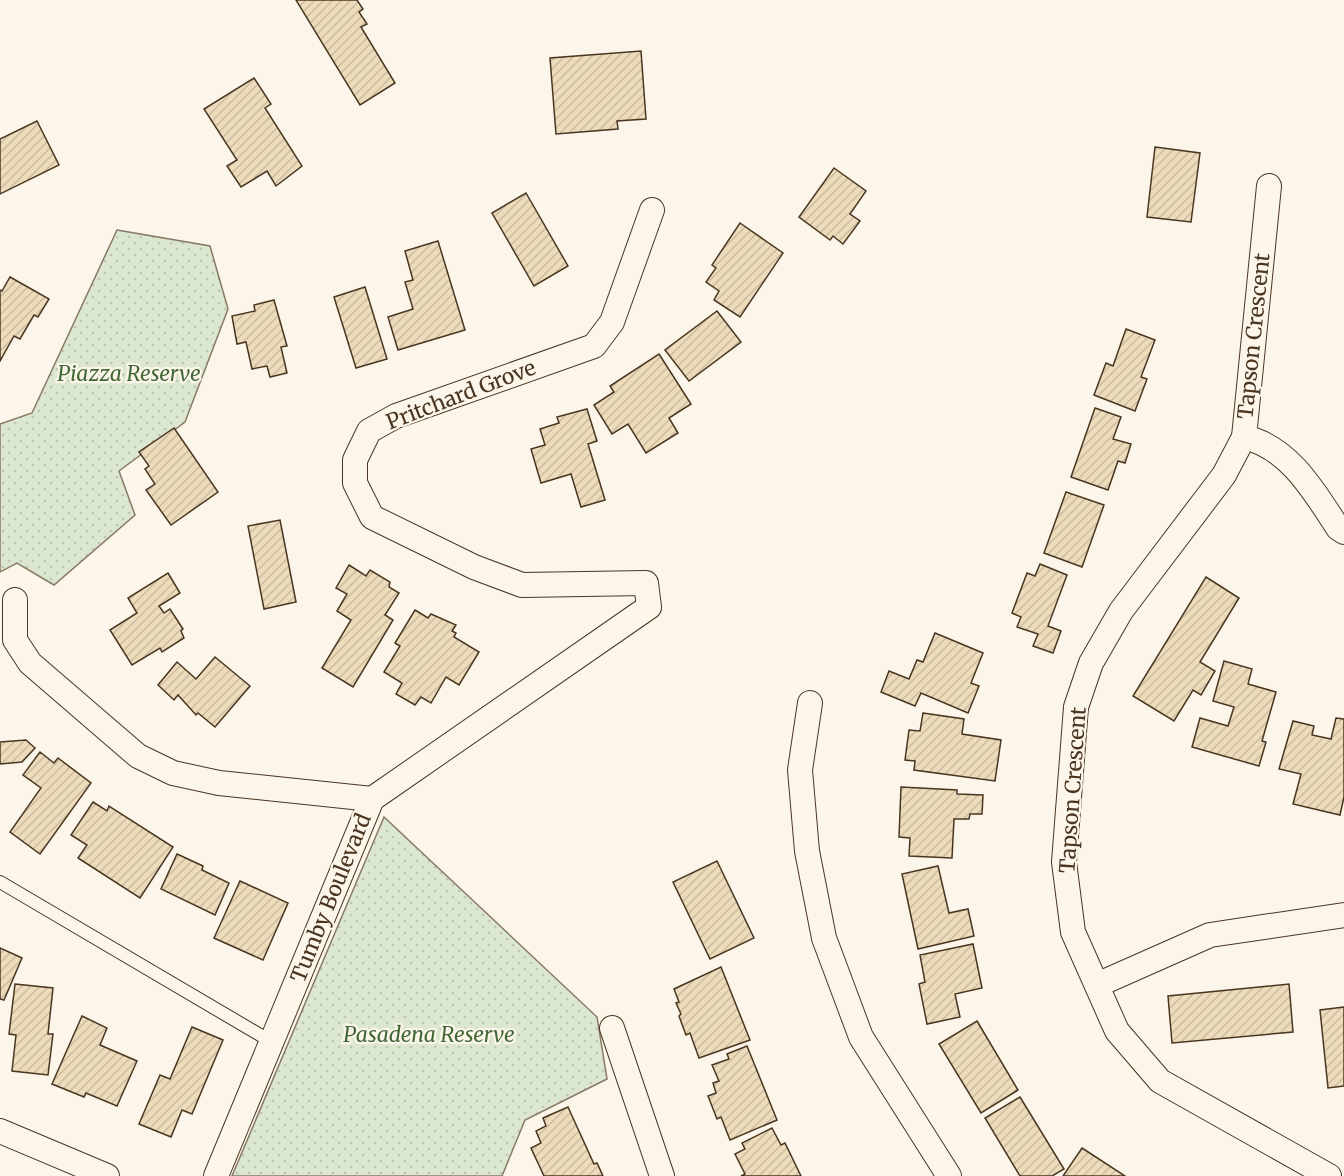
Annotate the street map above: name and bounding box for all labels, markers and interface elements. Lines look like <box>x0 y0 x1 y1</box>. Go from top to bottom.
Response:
street label: Tapson Crescent <box>1231 252 1276 420</box>
street label: Pritchard Grove <box>382 354 539 435</box>
park label: Piazza Reserve <box>57 360 201 387</box>
street label: Tapson Crescent <box>1053 706 1092 874</box>
street label: Tumby Boulevard <box>284 809 377 986</box>
park label: Pasadena Reserve <box>343 1021 515 1048</box>

